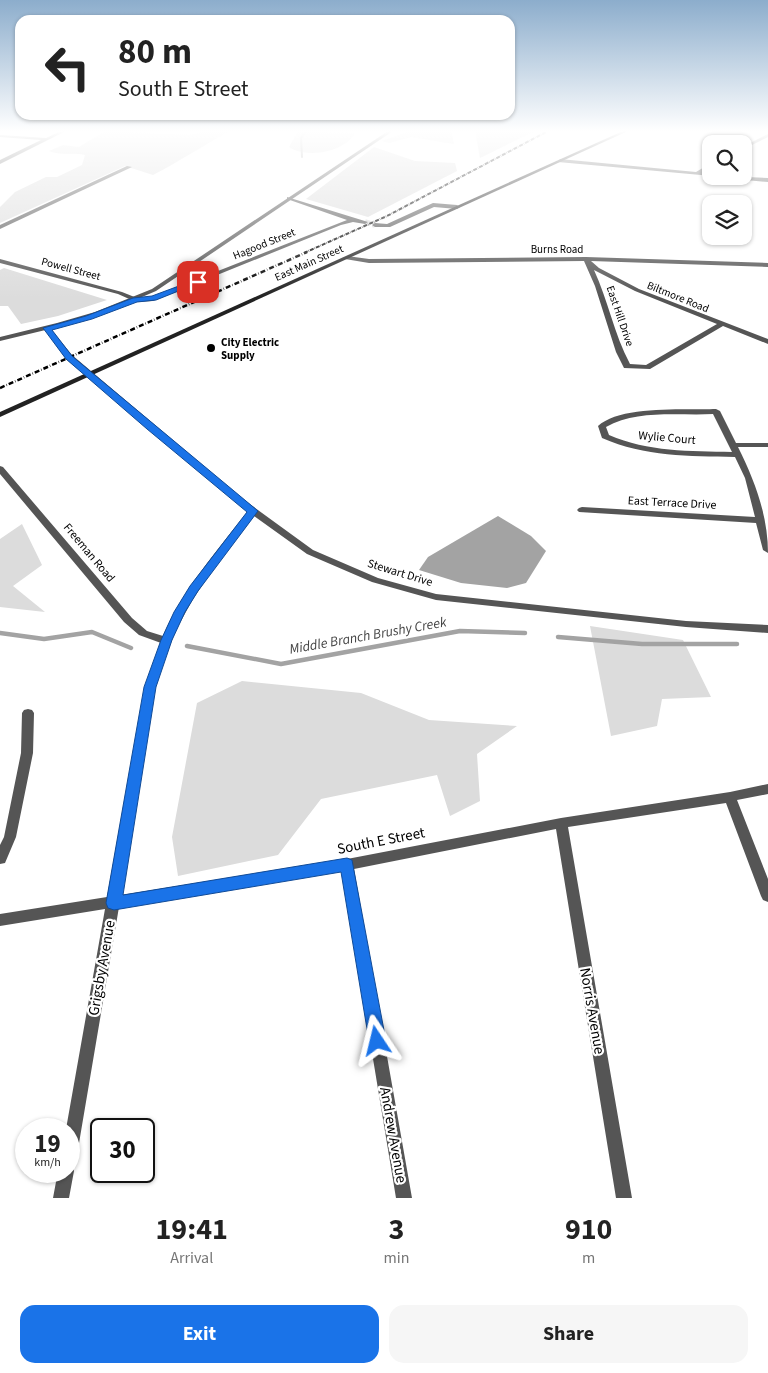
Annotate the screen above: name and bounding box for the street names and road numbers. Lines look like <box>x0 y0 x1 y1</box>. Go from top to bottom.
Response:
street label: Hagood Street <box>231 225 298 263</box>
street label: East Main Street <box>272 241 346 285</box>
street label: Burns Road <box>531 242 583 257</box>
street label: Powell Street <box>40 254 102 284</box>
street label: Biltmore Road <box>645 278 711 316</box>
street label: East Hill Drive <box>603 284 638 349</box>
street label: Wylie Court <box>638 427 696 449</box>
street label: East Terrace Drive <box>627 492 717 514</box>
street label: Freeman Road <box>59 520 119 586</box>
street label: Stewart Drive <box>365 555 435 591</box>
street label: South E Street <box>335 822 427 860</box>
street label: Grigsby Avenue <box>83 919 121 1017</box>
street label: Norris Avenue <box>574 966 610 1056</box>
street label: Andrew Avenue <box>374 1085 412 1185</box>

